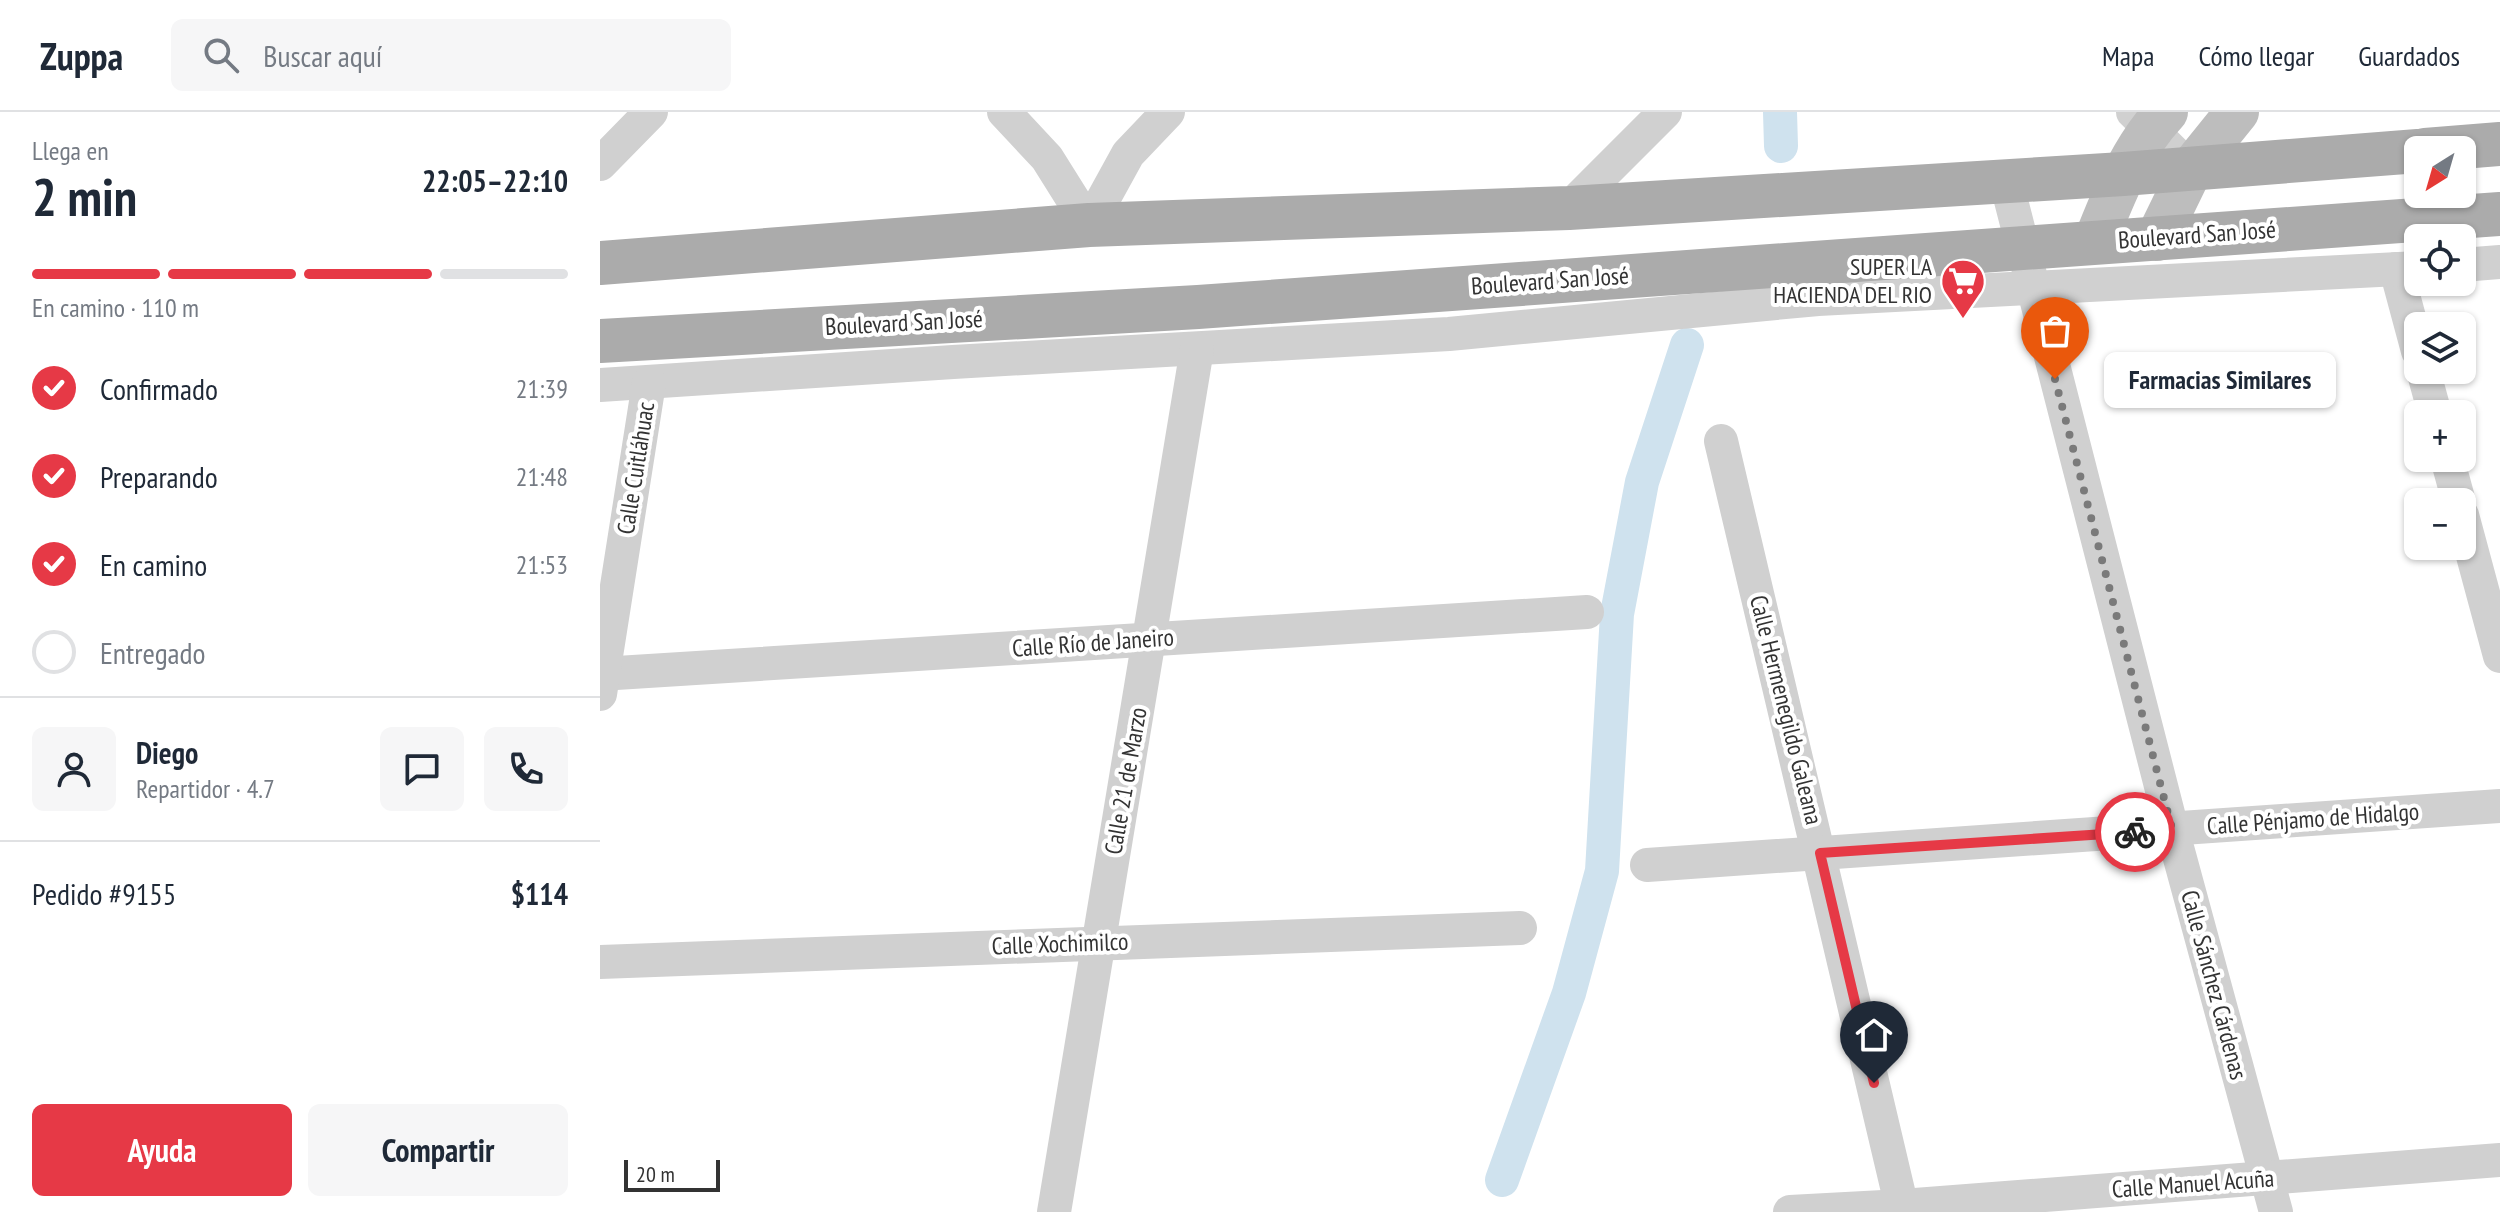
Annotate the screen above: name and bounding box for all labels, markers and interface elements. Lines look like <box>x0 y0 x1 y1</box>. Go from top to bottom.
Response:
search box <box>171 19 731 91</box>
text: Zuppa <box>40 31 123 80</box>
icon: search <box>199 33 243 77</box>
text: Buscar aquí <box>263 36 382 75</box>
text: Mapa <box>2102 37 2154 74</box>
text: Cómo llegar <box>2198 37 2314 74</box>
text: Guardados <box>2358 37 2460 74</box>
text: Llega en <box>32 134 109 167</box>
north arrow <box>2404 136 2476 208</box>
map controls <box>2404 136 2476 560</box>
text: 22:05–22:10 <box>422 161 568 200</box>
text: 2 min <box>32 163 137 230</box>
street label: Boulevard San José <box>2117 214 2277 255</box>
button: locate <box>2404 224 2476 296</box>
place label: SUPER LA HACIENDA DEL RIO <box>1773 251 1933 310</box>
supermarket icon: SUPER LA HACIENDA DEL RIO <box>1939 257 1987 320</box>
street label: Boulevard San José <box>1470 260 1630 301</box>
text: En camino · 110 m <box>32 291 199 324</box>
pin <box>2021 297 2089 379</box>
street label: Boulevard San José <box>824 303 984 342</box>
icon: bag <box>2033 309 2077 353</box>
button: layers <box>2404 312 2476 384</box>
callout: Farmacias Similares <box>2103 351 2335 407</box>
text: Farmacias Similares <box>2129 363 2311 396</box>
icon: check <box>32 366 76 410</box>
text: Confirmado <box>100 369 218 408</box>
text: 21:39 <box>516 372 568 405</box>
street label: Calle Cuitláhuac <box>610 399 661 536</box>
button: + <box>2404 400 2476 472</box>
icon: check <box>32 454 76 498</box>
text: Preparando <box>100 457 218 496</box>
text: 21:48 <box>516 460 568 493</box>
button: − <box>2404 488 2476 560</box>
icon: check <box>32 542 76 586</box>
text: En camino <box>100 545 207 584</box>
text: 21:53 <box>516 548 568 581</box>
street label: Calle Hermenegildo Galeana <box>1743 592 1830 828</box>
street label: Calle Río de Janeiro <box>1011 621 1175 664</box>
text: Entregado <box>100 633 206 672</box>
street label: Calle 21 de Marzo <box>1097 705 1154 857</box>
button: person <box>32 727 116 811</box>
button: chat <box>380 727 464 811</box>
button: phone <box>484 727 568 811</box>
text: Diego <box>136 733 198 772</box>
text: Repartidor · 4.7 <box>136 772 275 805</box>
courier <box>2095 792 2175 872</box>
street label: Calle Pénjamo de Hidalgo <box>2206 796 2420 841</box>
icon: bike <box>2113 810 2157 854</box>
text: Pedido #9155 <box>32 874 176 913</box>
text: $114 <box>511 874 568 913</box>
street label: Calle Sánchez Cárdenas <box>2174 887 2255 1083</box>
street label: Calle Xochimilco <box>991 926 1129 961</box>
pin <box>1840 1001 1908 1083</box>
icon: home <box>1852 1013 1896 1057</box>
button: Ayuda <box>32 1104 292 1196</box>
button: Compartir <box>308 1104 568 1196</box>
scale bar <box>624 1156 720 1192</box>
text: 20 m <box>636 1160 675 1188</box>
street label: Calle Manuel Acuña <box>2111 1162 2275 1205</box>

